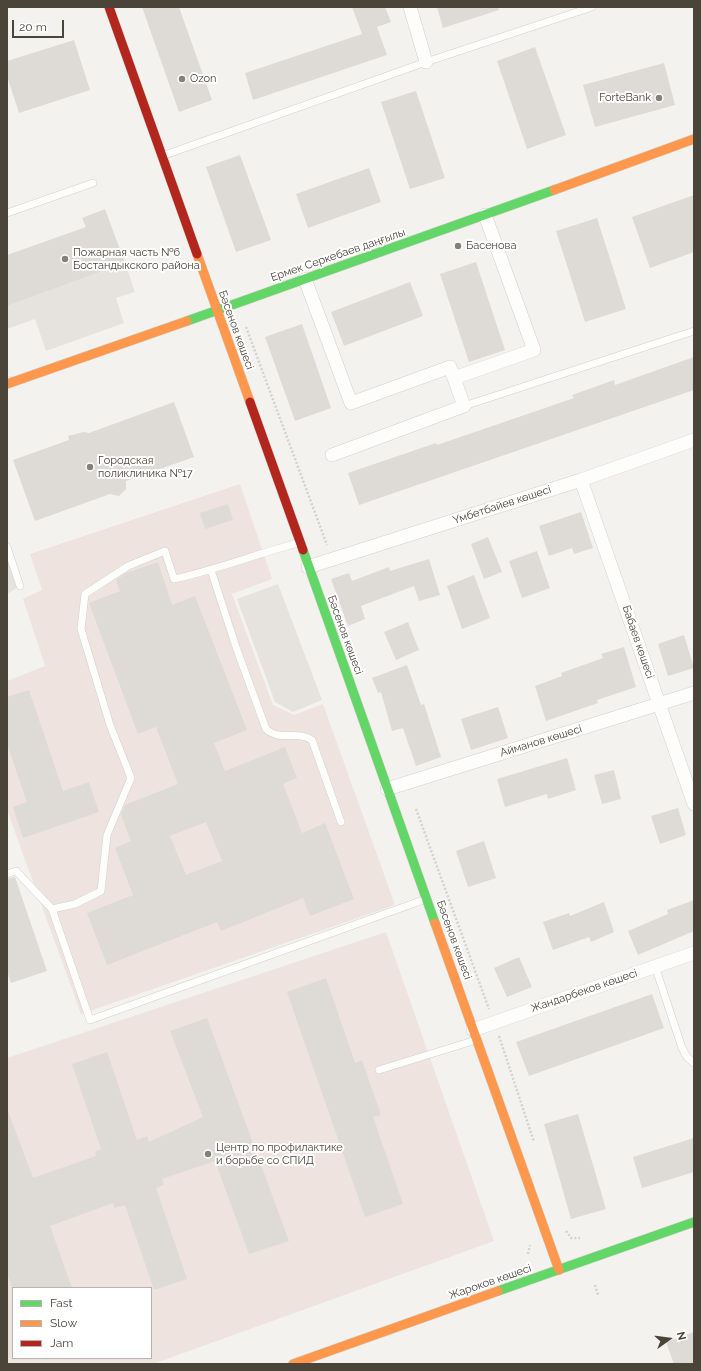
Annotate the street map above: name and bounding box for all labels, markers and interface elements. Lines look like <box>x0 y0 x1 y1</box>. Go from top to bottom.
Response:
scale bar <box>14 12 66 38</box>
text: 20 m <box>19 20 47 34</box>
place label: Ozon <box>190 72 217 86</box>
marker: Ozon <box>177 74 187 84</box>
place label: ForteBank <box>599 91 651 105</box>
marker: ForteBank <box>654 93 664 103</box>
street label: Ермек Серкебаев даңғылы <box>269 226 407 284</box>
place label: Басенова <box>466 239 516 253</box>
marker: Басенова <box>453 241 463 251</box>
place label: Пожарная часть №6 Бостандыкского района <box>73 246 200 272</box>
marker: Пожарная часть №6 Бостандыкского района <box>60 254 70 264</box>
street label: Бәсенов көшесі <box>216 289 256 371</box>
place label: Городская поликлиника №17 <box>98 454 193 480</box>
marker: Городская поликлиника №17 <box>85 462 95 472</box>
street label: Үмбетбайев көшесі <box>451 483 553 527</box>
street label: Бәсенов көшесі <box>325 594 365 676</box>
street label: Бабаев көшесі <box>619 604 657 680</box>
street label: Айманов көшесі <box>498 722 584 760</box>
street label: Бәсенов көшесі <box>434 899 474 981</box>
street label: Жандарбеков көшесі <box>529 967 639 1015</box>
place label: Центр по профилактике и борьбе со СПИД <box>216 1141 343 1167</box>
marker: Центр по профилактике и борьбе со СПИД <box>203 1149 213 1159</box>
street label: Жароков көшесі <box>447 1262 533 1302</box>
legend <box>12 1287 152 1359</box>
text: Fast <box>50 1296 73 1310</box>
text: Slow <box>50 1316 77 1330</box>
north arrow <box>649 1319 689 1359</box>
text: N <box>674 1330 688 1342</box>
text: Jam <box>50 1336 73 1350</box>

